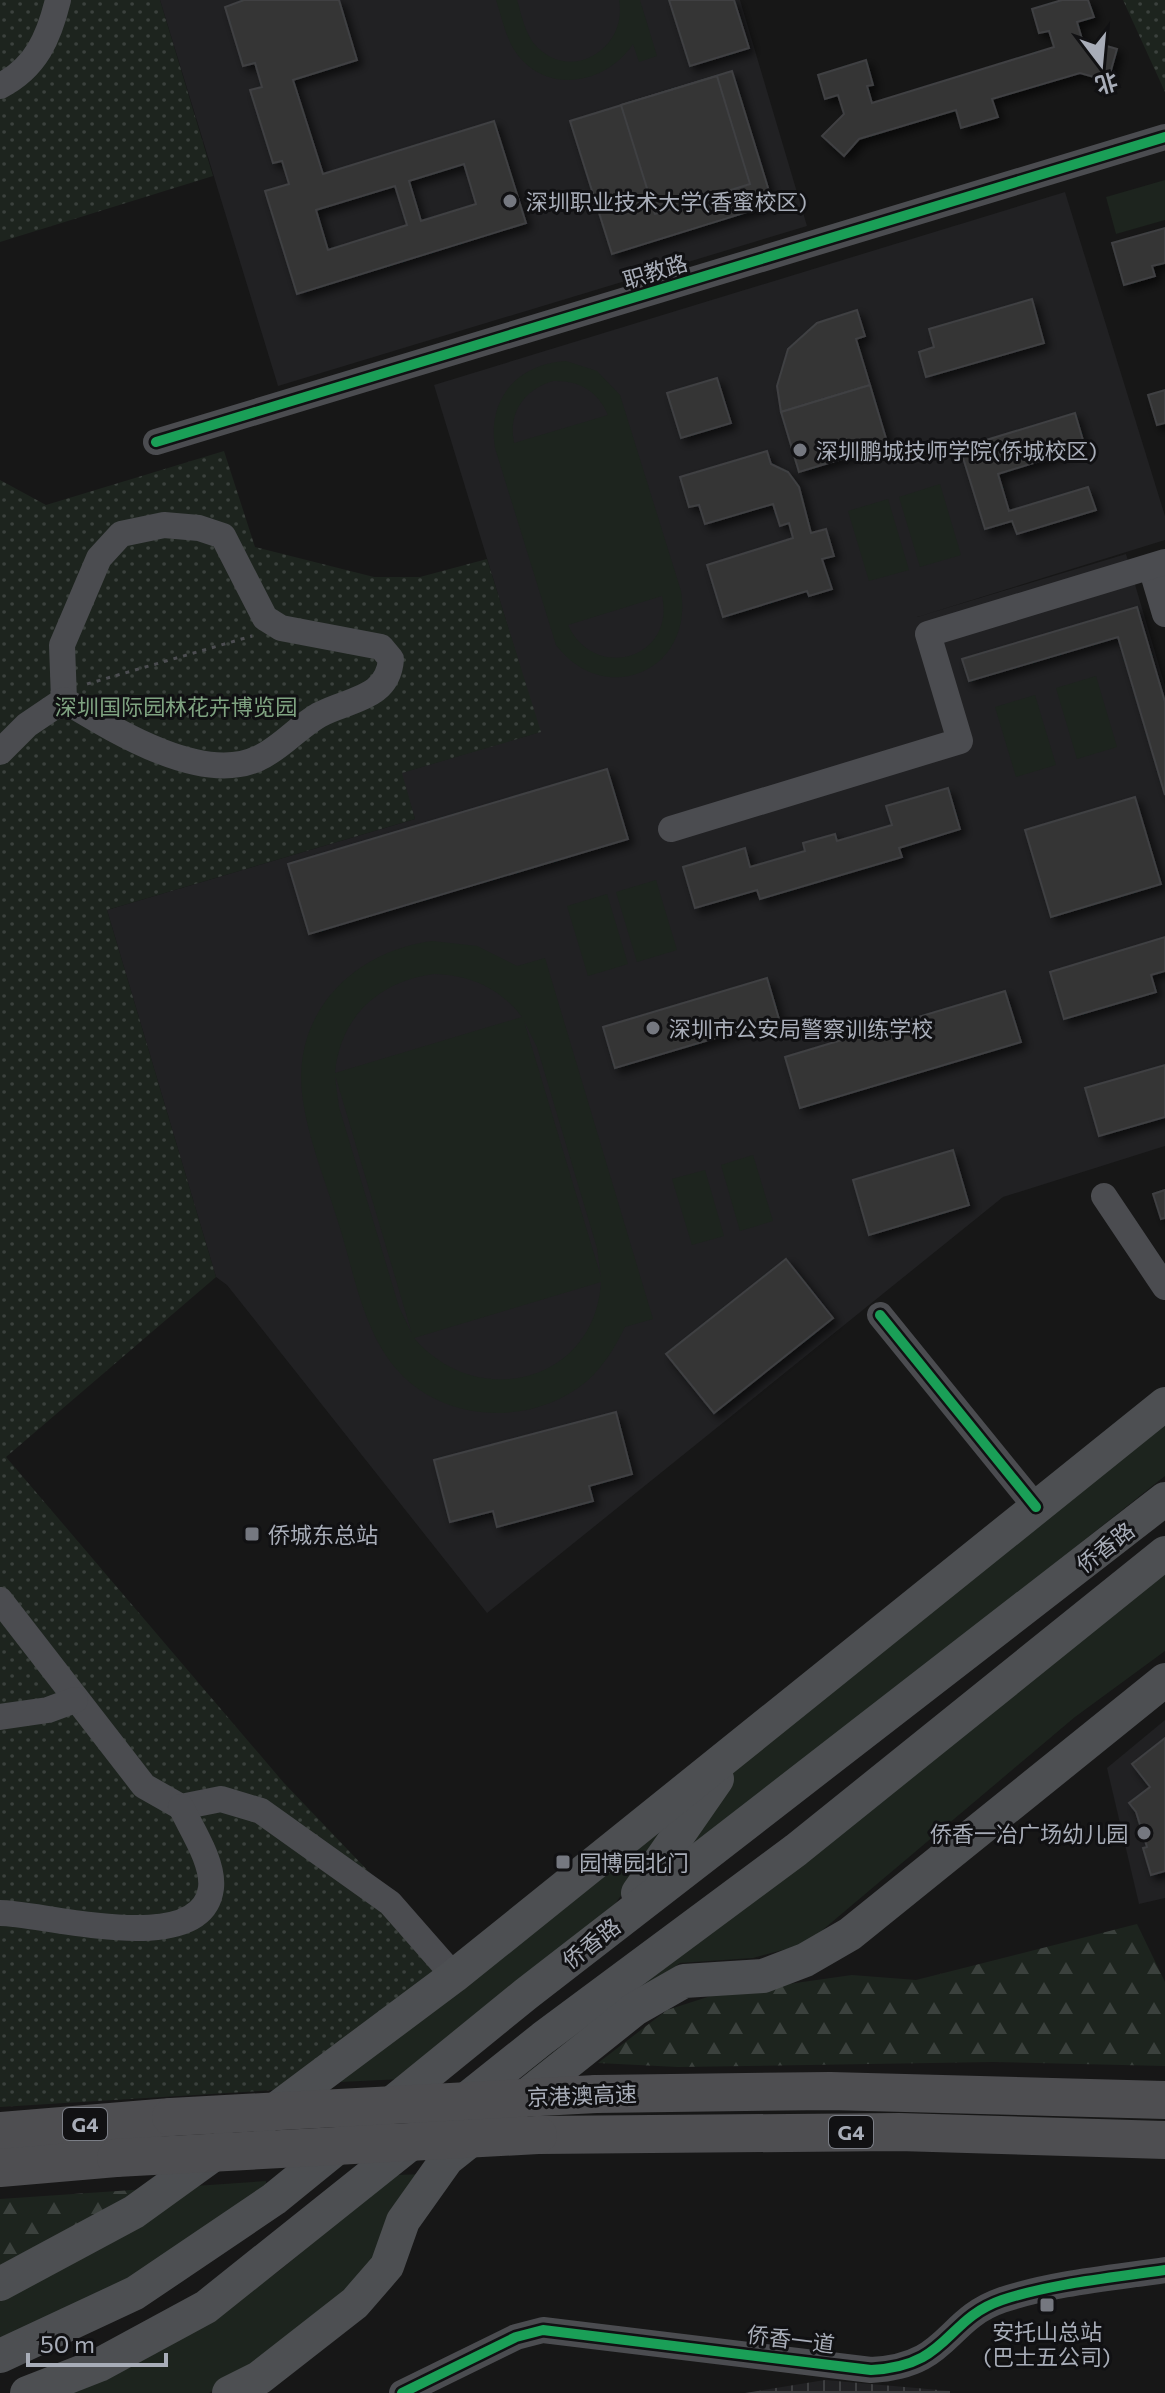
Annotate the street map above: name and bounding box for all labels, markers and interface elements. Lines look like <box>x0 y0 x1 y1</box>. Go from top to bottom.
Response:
north arrow <box>1061 24 1141 104</box>
text: 北 <box>1092 68 1121 100</box>
place label: 深圳职业技术大学(香蜜校区) <box>526 188 807 215</box>
marker: 深圳职业技术大学(香蜜校区) <box>501 192 519 210</box>
street label: 职教路 <box>619 248 691 294</box>
place label: 深圳鹏城技师学院(侨城校区) <box>816 437 1097 464</box>
marker: 深圳鹏城技师学院(侨城校区) <box>791 441 809 459</box>
park label: 深圳国际园林花卉博览园 <box>55 693 297 720</box>
place label: 深圳市公安局警察训练学校 <box>669 1015 933 1042</box>
marker: 深圳市公安局警察训练学校 <box>644 1019 662 1037</box>
street label: 侨香路 <box>1071 1516 1139 1578</box>
place label: 侨城东总站 <box>268 1521 378 1548</box>
marker: 侨城东总站 <box>243 1525 261 1543</box>
place label: 侨香一冶广场幼儿园 <box>930 1820 1128 1847</box>
marker: 侨香一冶广场幼儿园 <box>1135 1824 1153 1842</box>
place label: 园博园北门 <box>579 1849 689 1876</box>
marker: 园博园北门 <box>554 1853 572 1871</box>
street label: 侨香路 <box>557 1912 625 1974</box>
street label: 京港澳高速 <box>527 2080 637 2110</box>
road number: G4 <box>63 2108 107 2140</box>
road number: G4 <box>829 2116 873 2148</box>
marker: 安托山总站 (巴士五公司) <box>1038 2296 1056 2314</box>
scale bar <box>28 2317 166 2367</box>
place label: 安托山总站 (巴士五公司) <box>984 2318 1110 2370</box>
street label: 侨香一道 <box>746 2320 836 2358</box>
text: 50 m <box>40 2329 95 2358</box>

